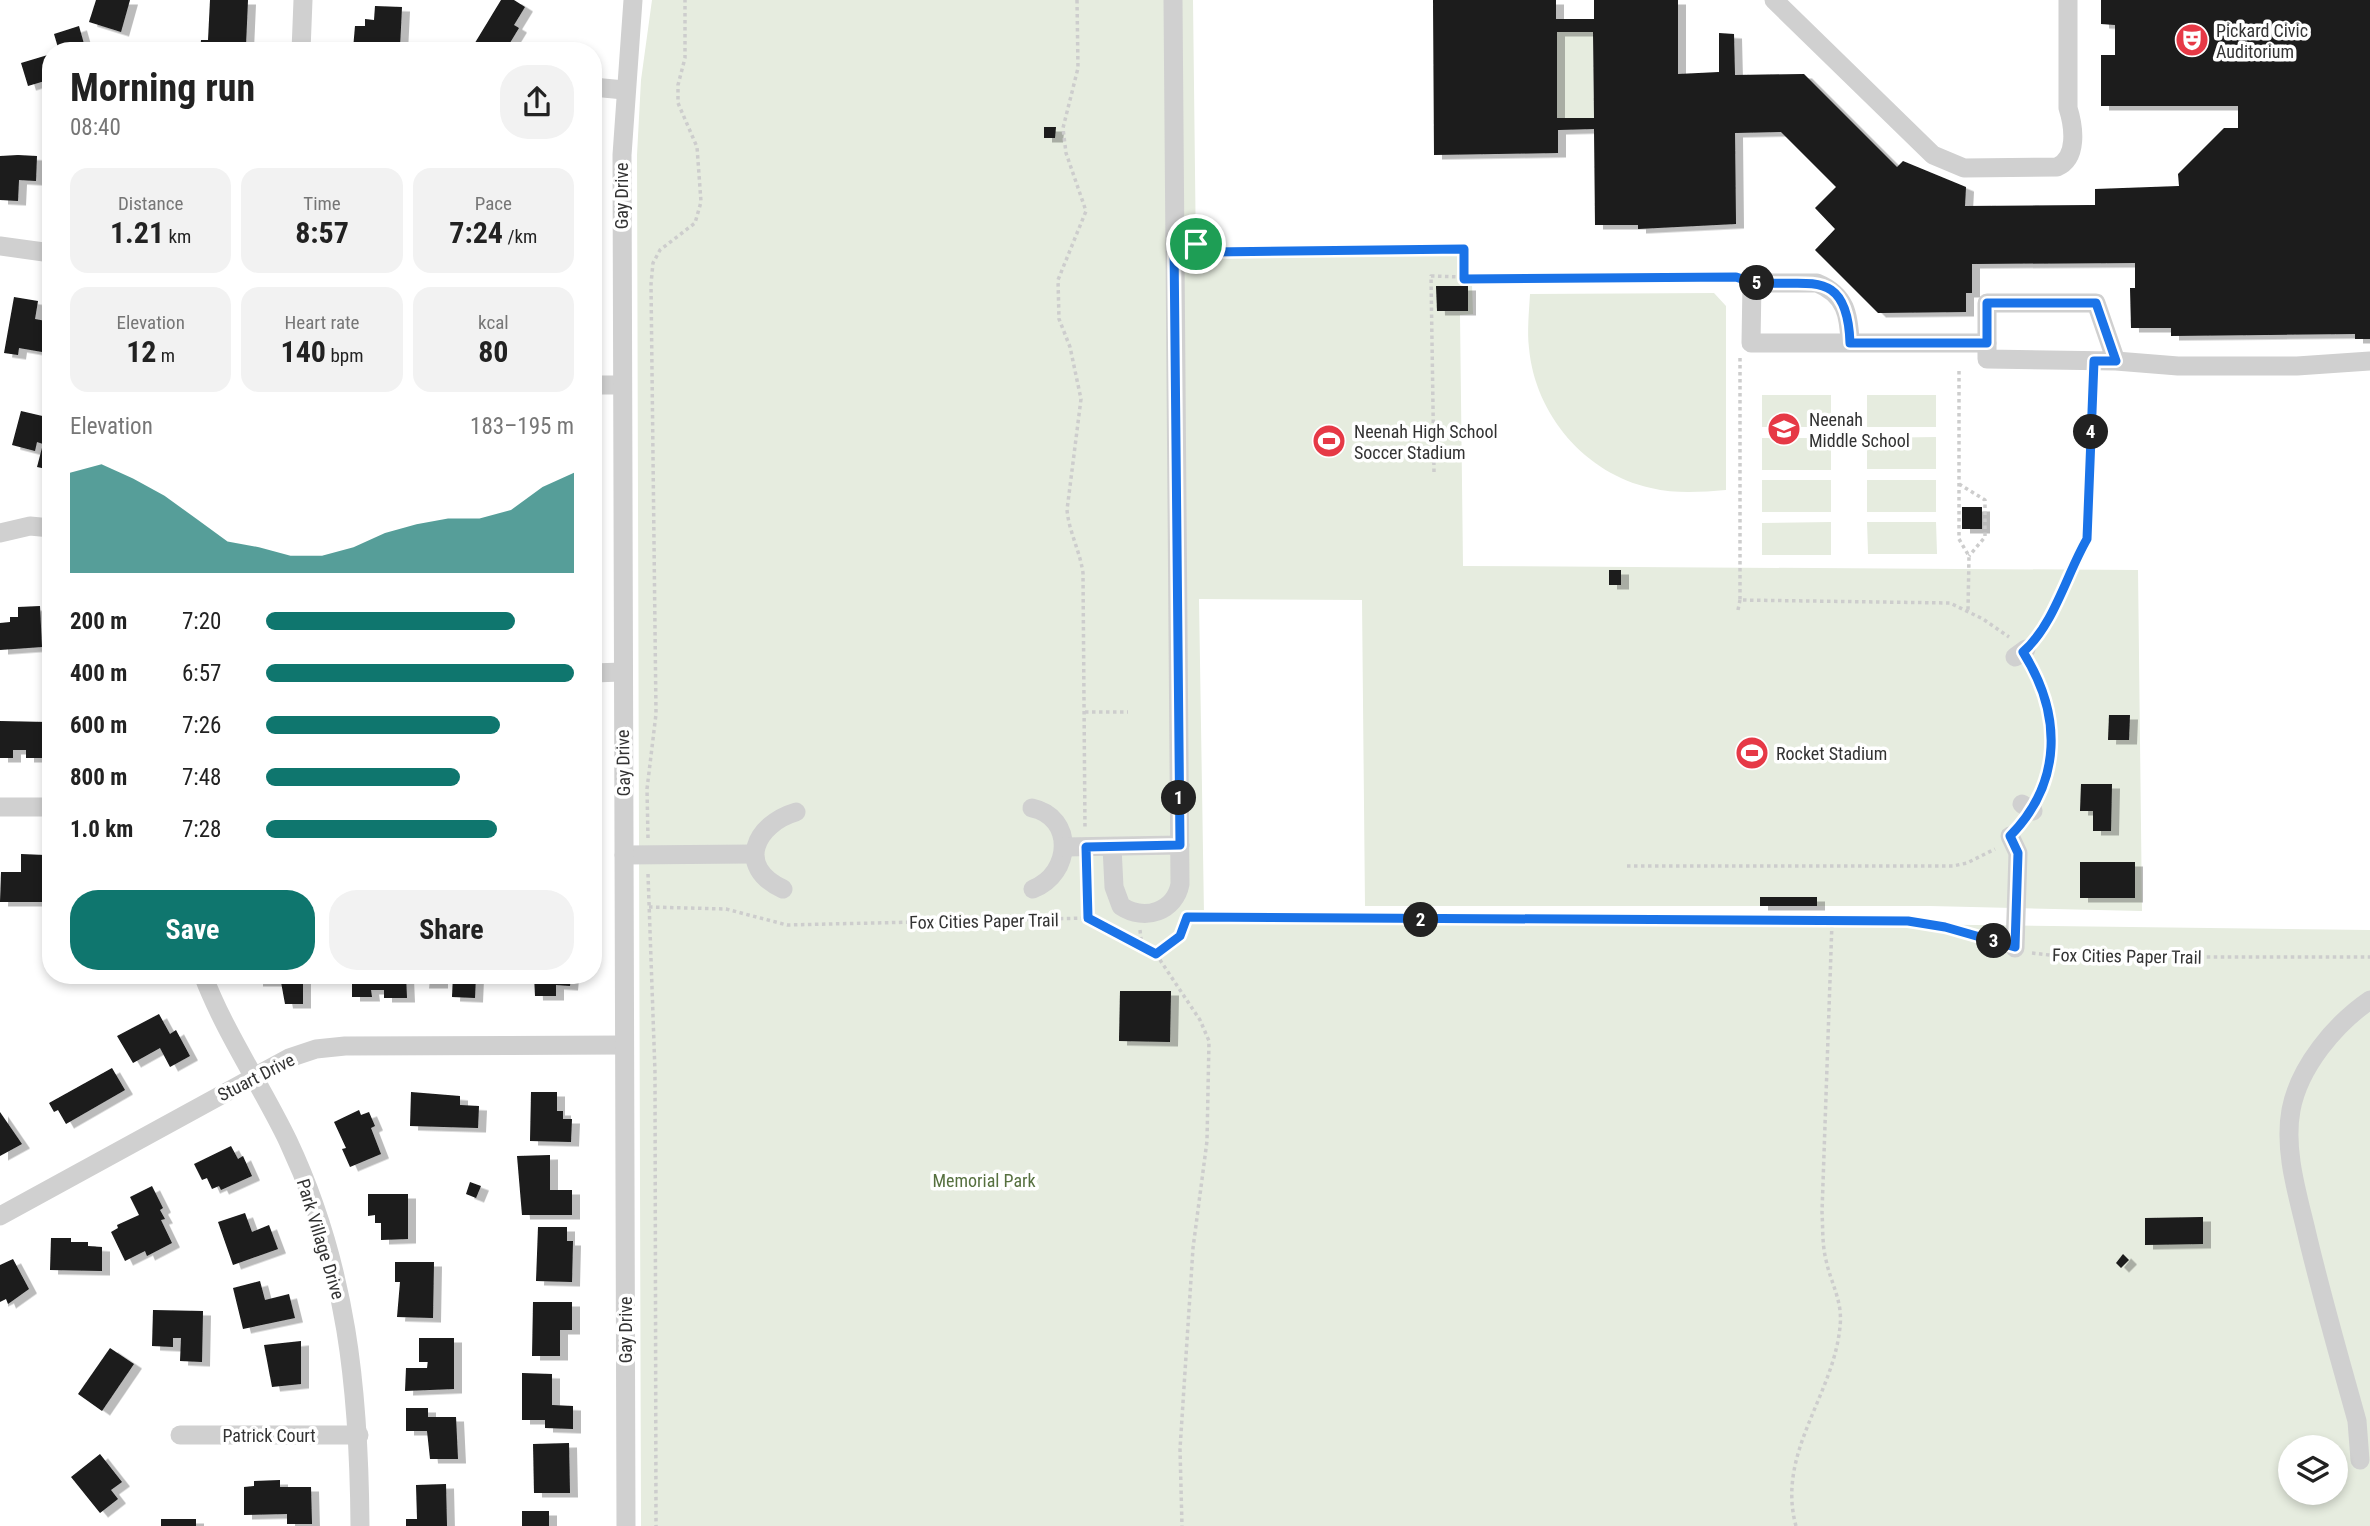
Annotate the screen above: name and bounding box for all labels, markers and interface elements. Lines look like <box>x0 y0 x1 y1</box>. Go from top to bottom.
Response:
place label: Pickard Civic Auditorium <box>2216 20 2308 62</box>
theatre icon: Pickard Civic Auditorium <box>2173 21 2211 59</box>
button: share <box>500 65 574 139</box>
text: Morning run <box>70 66 255 110</box>
text: 08:40 <box>70 114 121 141</box>
street label: Gay Drive <box>611 163 632 229</box>
text: Distance <box>118 192 183 215</box>
text: Time <box>303 192 341 215</box>
text: Pace <box>475 192 512 215</box>
pin <box>1166 214 1226 274</box>
text: 1.21 <box>110 215 164 250</box>
text: 8:57 <box>295 215 349 250</box>
text: 7:24 <box>449 215 503 250</box>
text: km <box>164 225 191 248</box>
text: /km <box>503 225 537 248</box>
icon: arrive <box>1177 225 1215 263</box>
pin: 5 <box>1740 266 1774 300</box>
text: 5 <box>1752 271 1761 294</box>
text: Elevation <box>116 311 185 334</box>
text: Heart rate <box>284 311 360 334</box>
text: kcal <box>478 311 509 334</box>
text: 12 <box>126 334 156 369</box>
text: 140 <box>281 334 326 369</box>
text: 80 <box>478 334 508 369</box>
text: m <box>156 344 175 367</box>
text: bpm <box>326 344 363 367</box>
place label: Neenah Middle School <box>1809 409 1910 451</box>
school or university icon: Neenah Middle School <box>1765 410 1803 448</box>
text: Elevation <box>70 413 153 440</box>
text: 183–195 m <box>470 413 574 440</box>
pin: 4 <box>2074 414 2108 450</box>
text: 4 <box>2086 420 2095 443</box>
place label: Neenah High School Soccer Stadium <box>1354 421 1498 463</box>
sports icon: Neenah High School Soccer Stadium <box>1310 422 1348 460</box>
text: 200 m <box>70 608 127 635</box>
text: 7:20 <box>182 608 221 635</box>
text: 400 m <box>70 660 127 687</box>
text: 6:57 <box>182 660 221 687</box>
text: 600 m <box>70 712 127 739</box>
text: 7:26 <box>182 712 221 739</box>
street label: Gay Drive <box>612 729 634 797</box>
sports icon: Rocket Stadium <box>1733 734 1771 772</box>
place label: Rocket Stadium <box>1776 743 1887 764</box>
text: 800 m <box>70 764 127 791</box>
text: 7:48 <box>182 764 221 791</box>
pin: 1 <box>1162 780 1196 816</box>
text: 1 <box>1174 786 1183 809</box>
text: 1.0 km <box>70 816 133 843</box>
text: 7:28 <box>182 816 221 843</box>
button: Save <box>70 890 315 970</box>
button: Share <box>329 890 574 970</box>
pin: 2 <box>1404 902 1438 937</box>
text: 2 <box>1416 908 1425 931</box>
street label: Fox Cities Paper Trail <box>909 909 1059 933</box>
pin: 3 <box>1976 923 2011 958</box>
text: 3 <box>1989 929 1998 952</box>
street label: Fox Cities Paper Trail <box>2052 944 2202 968</box>
street label: Stuart Drive <box>214 1049 298 1105</box>
park label: Memorial Park <box>932 1170 1036 1191</box>
street label: Park Village Drive <box>293 1176 349 1302</box>
street label: Gay Drive <box>615 1297 636 1363</box>
street label: Patrick Court <box>222 1425 316 1446</box>
map controls <box>2278 1435 2348 1505</box>
button: layers <box>2278 1435 2348 1505</box>

